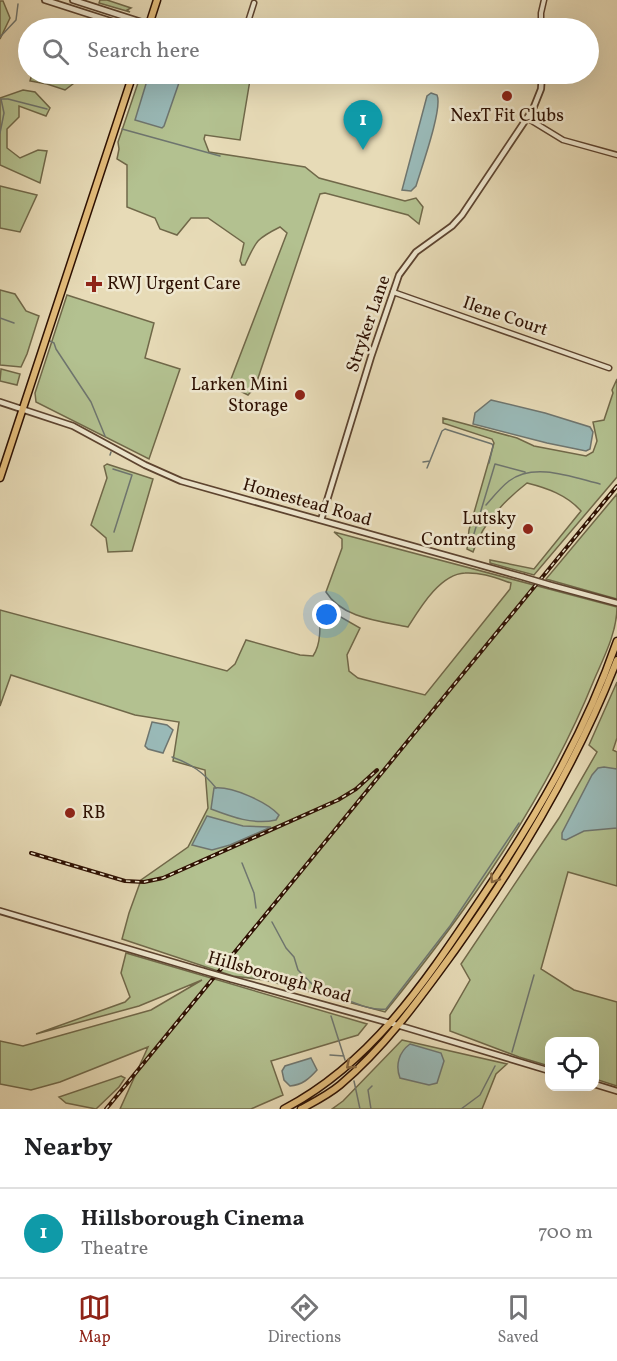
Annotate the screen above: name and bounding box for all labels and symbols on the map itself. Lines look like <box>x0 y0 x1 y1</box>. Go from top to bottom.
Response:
marker: NexT Fit Clubs <box>500 89 514 103</box>
pin: 1 <box>344 100 382 150</box>
place label: NexT Fit Clubs <box>450 104 564 129</box>
place label: RWJ Urgent Care <box>107 272 241 297</box>
street label: Stryker Lane <box>341 272 397 376</box>
marker: RWJ Urgent Care <box>85 275 103 293</box>
street label: Ilene Court <box>459 291 551 343</box>
place label: Larken Mini Storage <box>191 373 288 419</box>
marker: Larken Mini Storage <box>293 388 307 402</box>
street label: Homestead Road <box>239 473 375 533</box>
place label: Lutsky Contracting <box>421 507 516 553</box>
marker: Lutsky Contracting <box>521 522 535 536</box>
your location <box>312 600 341 629</box>
place label: RB <box>82 801 106 826</box>
marker: RB <box>63 806 77 820</box>
one-way arrow <box>490 872 501 883</box>
street label: Hillsborough Road <box>204 946 354 1010</box>
one-way arrow <box>346 1058 357 1069</box>

